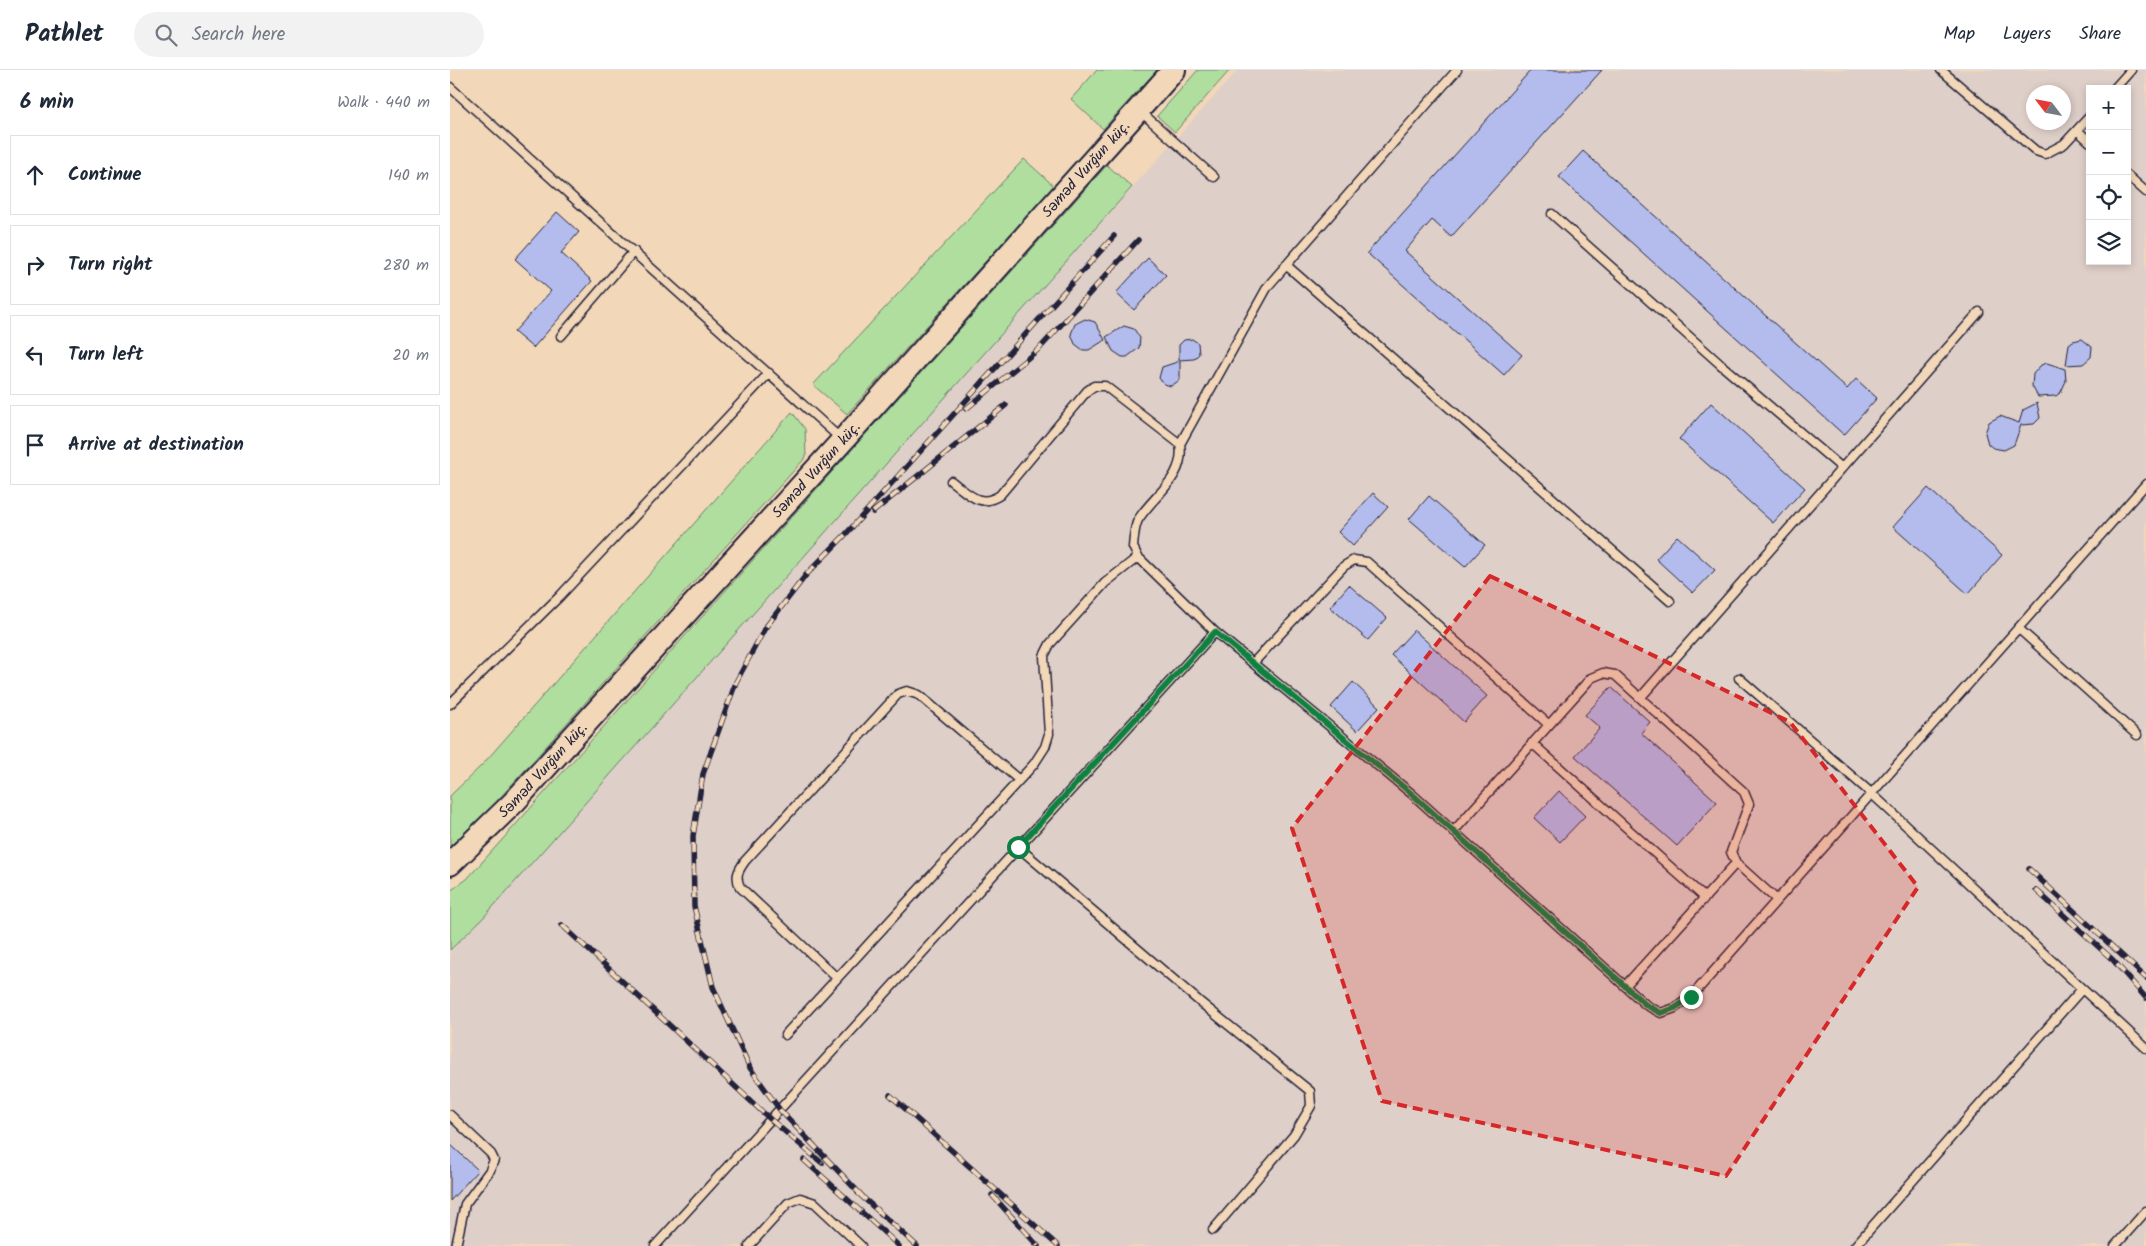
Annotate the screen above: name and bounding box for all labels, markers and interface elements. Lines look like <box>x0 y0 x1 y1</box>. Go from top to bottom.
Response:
search box <box>134 12 484 57</box>
text: Pathlet <box>25 15 104 54</box>
text: Search here <box>192 20 285 50</box>
text: Map <box>1944 20 1975 49</box>
text: Layers <box>2003 20 2051 49</box>
text: Share <box>2079 20 2121 49</box>
icon: search <box>152 21 180 49</box>
north arrow <box>2026 85 2071 130</box>
map controls <box>2086 85 2131 265</box>
button: + <box>2086 85 2131 130</box>
text: 6 min <box>20 86 74 119</box>
text: Walk · 440 m <box>337 90 430 115</box>
street label: Səməd Vurğun küç. <box>1036 116 1136 223</box>
button: − <box>2086 130 2131 175</box>
text: Continue <box>68 160 141 190</box>
icon: ahead <box>21 161 49 189</box>
text: 140 m <box>388 163 429 188</box>
button: locate <box>2086 175 2131 220</box>
button: layers <box>2086 220 2131 265</box>
text: Turn right <box>68 250 153 280</box>
icon: right <box>21 251 49 279</box>
text: 280 m <box>383 253 429 278</box>
text: Turn left <box>68 340 143 370</box>
icon: left <box>21 341 49 369</box>
text: 20 m <box>393 343 429 368</box>
street label: Səməd Vurğun küç. <box>766 417 867 524</box>
text: Arrive at destination <box>68 430 244 460</box>
icon: arrive <box>21 431 49 459</box>
street label: Səməd Vurğun küç. <box>493 717 594 824</box>
route start <box>1007 836 1030 859</box>
route end <box>1680 986 1703 1009</box>

